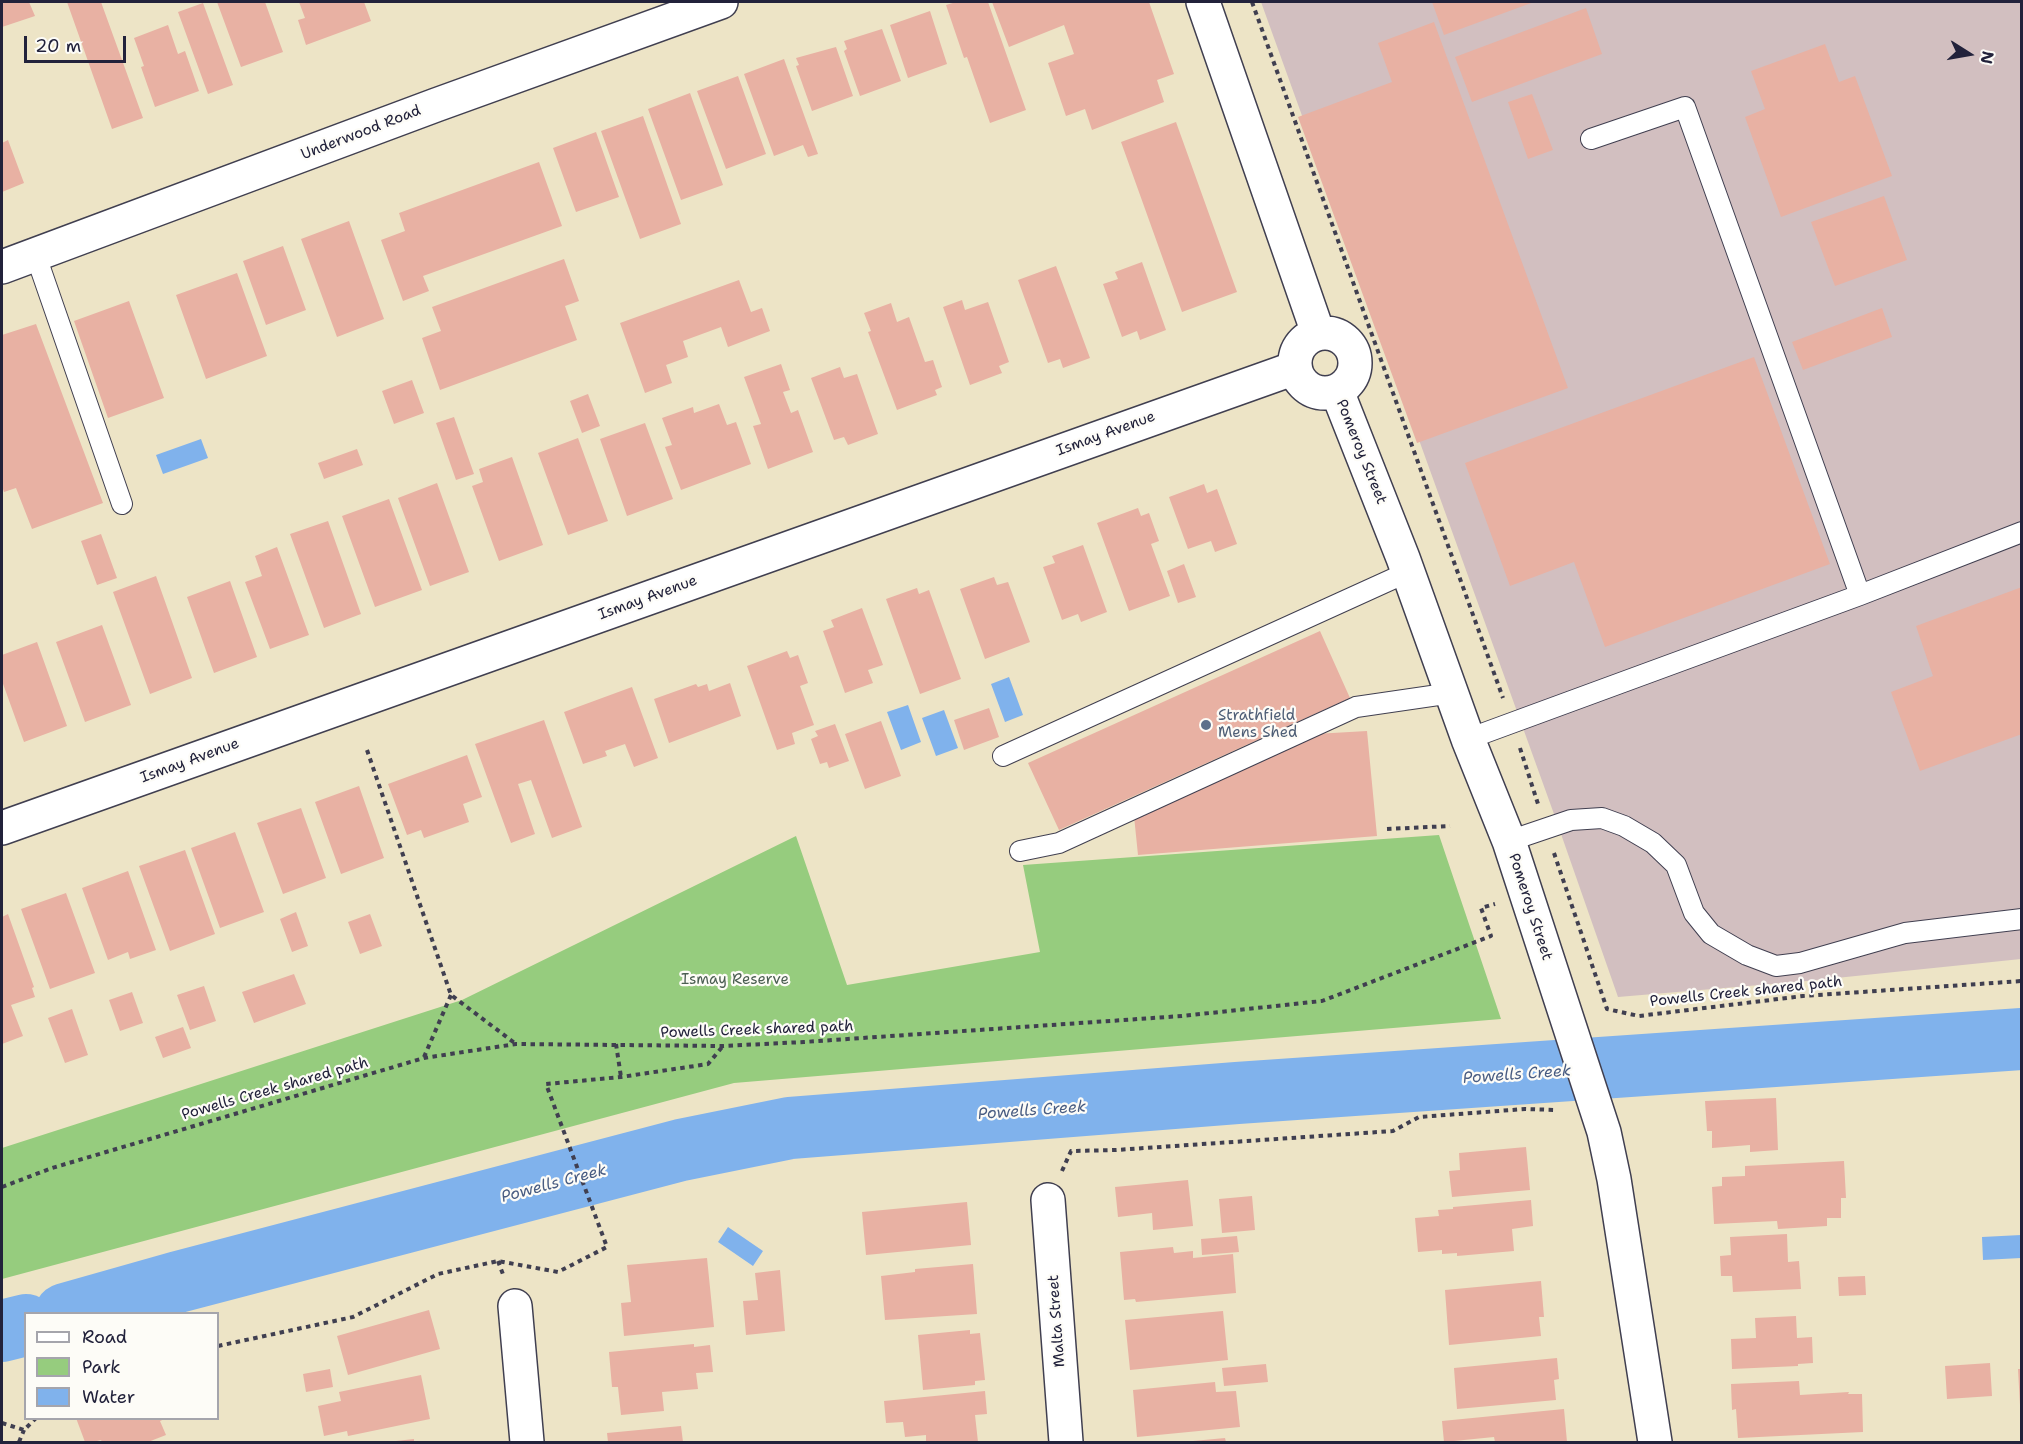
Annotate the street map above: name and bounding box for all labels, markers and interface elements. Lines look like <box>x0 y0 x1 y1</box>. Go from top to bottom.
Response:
scale bar <box>27 24 129 62</box>
north arrow <box>1939 24 1999 84</box>
text: 20 m <box>35 34 81 58</box>
text: N <box>1976 49 1999 66</box>
street label: Underwood Road <box>299 102 423 164</box>
street label: Pomeroy Street <box>1332 397 1390 507</box>
street label: Ismay Avenue <box>1054 408 1158 460</box>
street label: Ismay Avenue <box>596 572 700 624</box>
place label: Strathfield Mens Shed <box>1218 707 1298 742</box>
marker: Strathfield Mens Shed <box>1199 718 1213 732</box>
street label: Ismay Avenue <box>138 735 242 787</box>
street label: Pomeroy Street <box>1504 851 1556 963</box>
park label: Ismay Reserve <box>681 971 789 989</box>
street label: Powells Creek shared path <box>1649 973 1843 1011</box>
street label: Powells Creek shared path <box>660 1018 854 1042</box>
street label: Powells Creek shared path <box>180 1054 370 1124</box>
water label: Powells Creek <box>1462 1062 1572 1088</box>
water label: Powells Creek <box>977 1098 1087 1124</box>
water label: Powells Creek <box>499 1161 609 1207</box>
street label: Malta Street <box>1045 1274 1069 1368</box>
legend <box>24 1312 219 1420</box>
text: Road <box>82 1325 127 1349</box>
text: Park <box>82 1355 121 1379</box>
text: Water <box>82 1385 135 1409</box>

